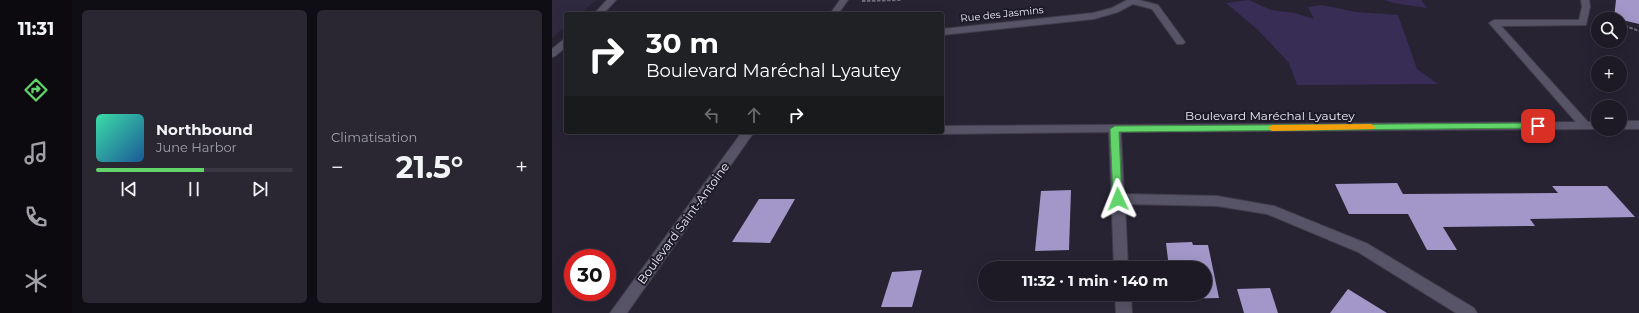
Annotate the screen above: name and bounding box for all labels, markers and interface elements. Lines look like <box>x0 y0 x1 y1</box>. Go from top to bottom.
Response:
street label: Rue des Jasmins <box>960 3 1044 25</box>
map controls <box>1591 12 1627 136</box>
button: search <box>1591 12 1627 48</box>
text: 11:31 <box>18 18 54 40</box>
text: 30 m <box>646 26 719 60</box>
icon: right <box>580 28 632 80</box>
button: + <box>1591 56 1627 92</box>
text: Boulevard Maréchal Lyautey <box>646 60 901 82</box>
icon: directions <box>22 76 50 104</box>
button: − <box>1591 100 1627 136</box>
icon: left <box>701 104 723 126</box>
icon: ahead <box>743 104 765 126</box>
icon: right <box>785 104 807 126</box>
street label: Boulevard Maréchal Lyautey <box>1185 108 1355 123</box>
pin <box>1521 109 1555 143</box>
icon: arrive <box>1527 115 1549 137</box>
text: Northbound <box>156 120 253 139</box>
text: Climatisation <box>331 129 417 145</box>
icon: music <box>22 139 50 167</box>
text: June Harbor <box>156 139 237 155</box>
text: 21.5° <box>396 149 463 186</box>
text: − <box>331 154 344 181</box>
text: + <box>515 154 528 181</box>
street label: Boulevard Saint-Antoine <box>634 159 732 287</box>
icon: previous <box>118 178 140 200</box>
icon: pause <box>183 178 205 200</box>
icon: next <box>249 178 271 200</box>
position arrow <box>1097 178 1139 220</box>
icon: phone <box>22 203 50 231</box>
speed limit sign: 30 <box>564 249 616 301</box>
icon: climate <box>22 267 50 295</box>
text: 11:32 · 1 min · 140 m <box>1022 271 1168 290</box>

